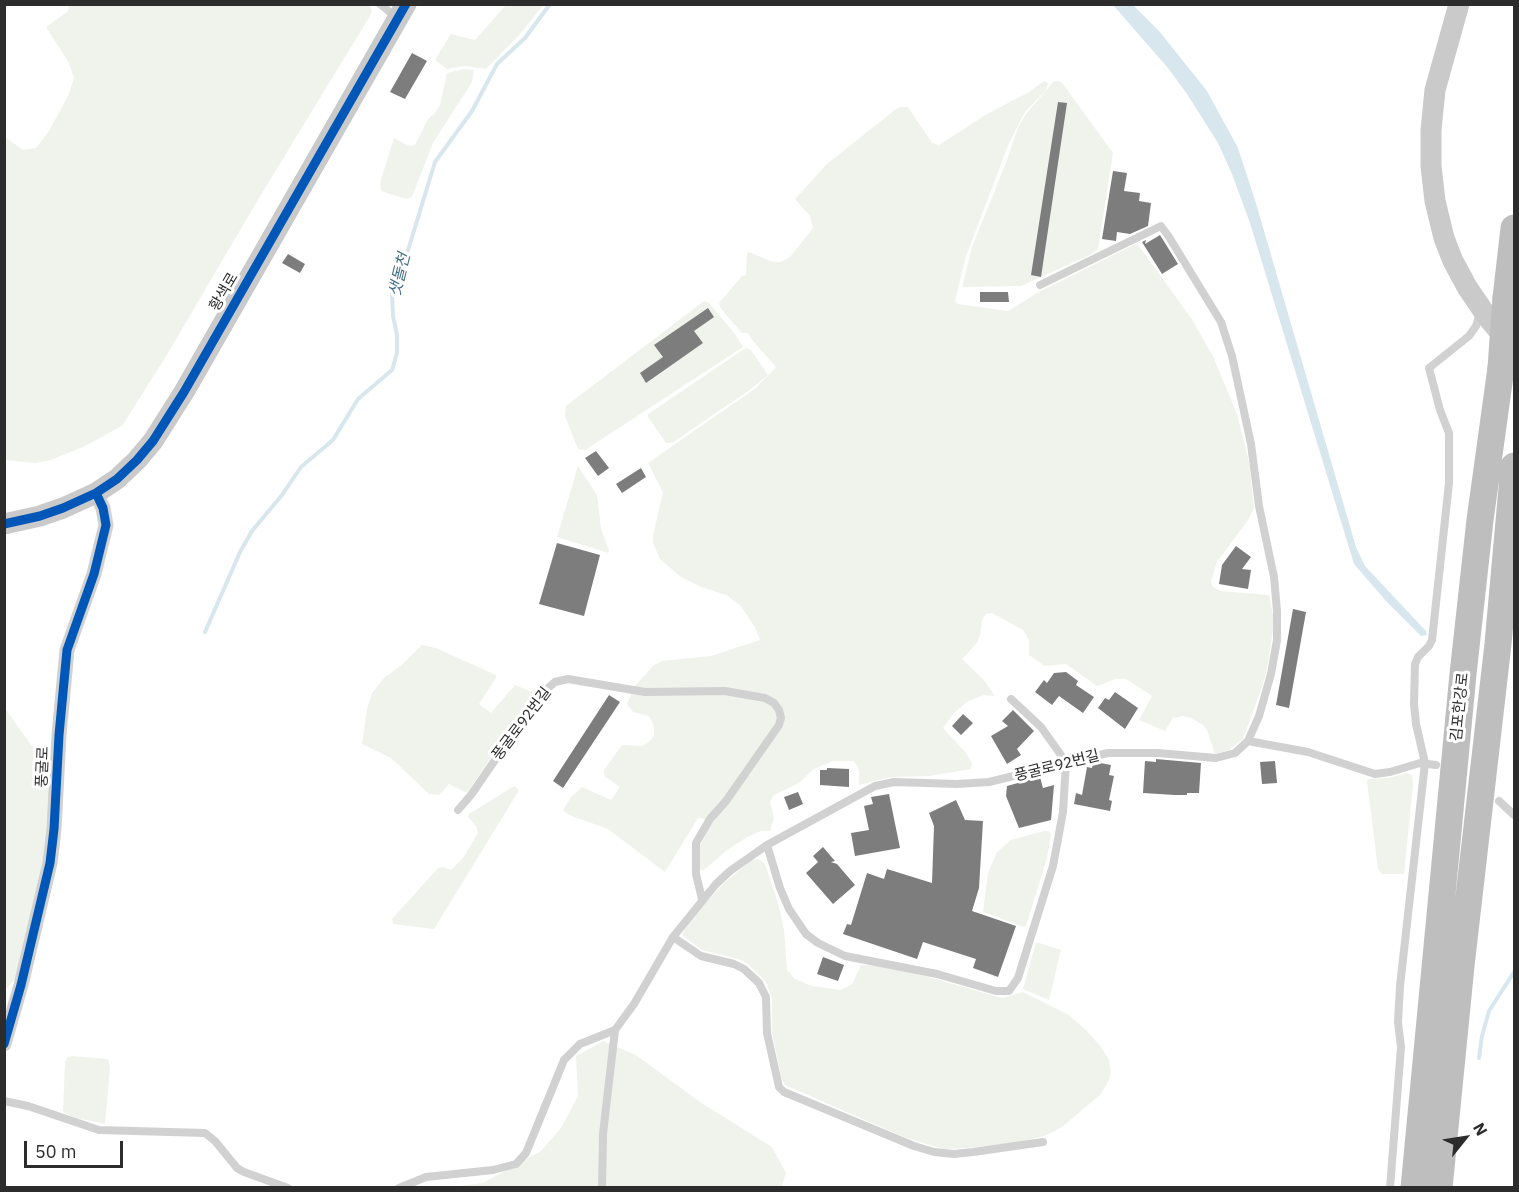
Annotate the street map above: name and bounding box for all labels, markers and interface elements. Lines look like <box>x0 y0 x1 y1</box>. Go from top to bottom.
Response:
water label: 샛돌천 <box>385 251 415 299</box>
street label: 황색로 <box>206 270 242 314</box>
street label: 김포한강로 <box>1447 672 1473 742</box>
street label: 풍굴로92번길 <box>489 684 555 764</box>
street label: 풍굴로 <box>33 746 53 788</box>
street label: 풍굴로92번길 <box>1013 747 1101 785</box>
north arrow <box>1435 1108 1495 1168</box>
text: N <box>1469 1119 1492 1139</box>
scale bar <box>27 1129 126 1167</box>
text: 50 m <box>35 1140 77 1163</box>

